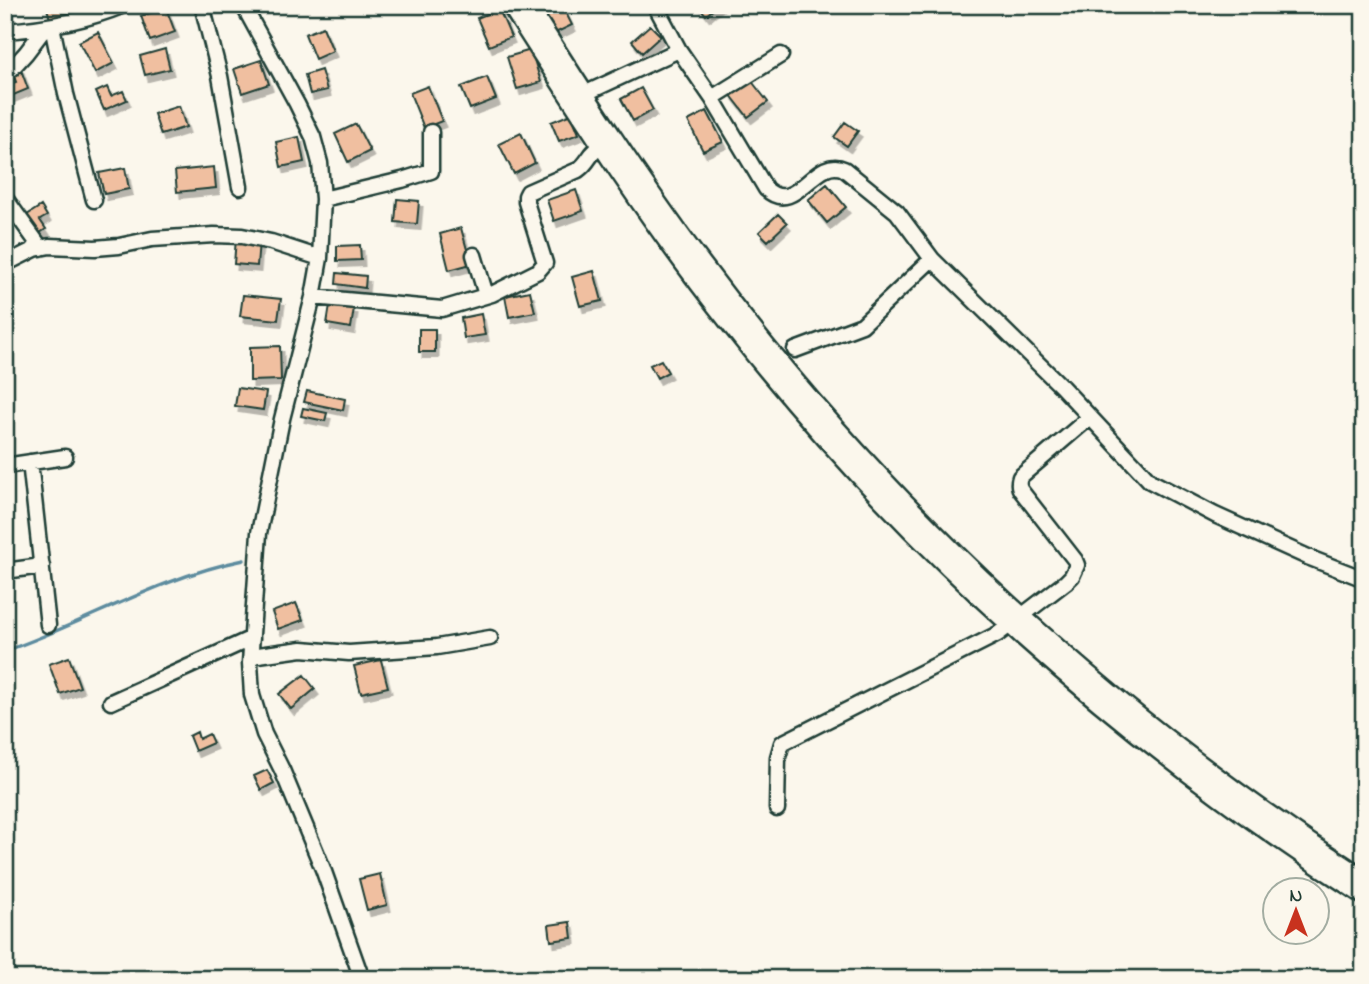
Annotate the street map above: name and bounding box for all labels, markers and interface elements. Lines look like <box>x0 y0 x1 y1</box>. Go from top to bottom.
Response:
north arrow <box>1260 876 1330 946</box>
text: N <box>1290 883 1303 910</box>

